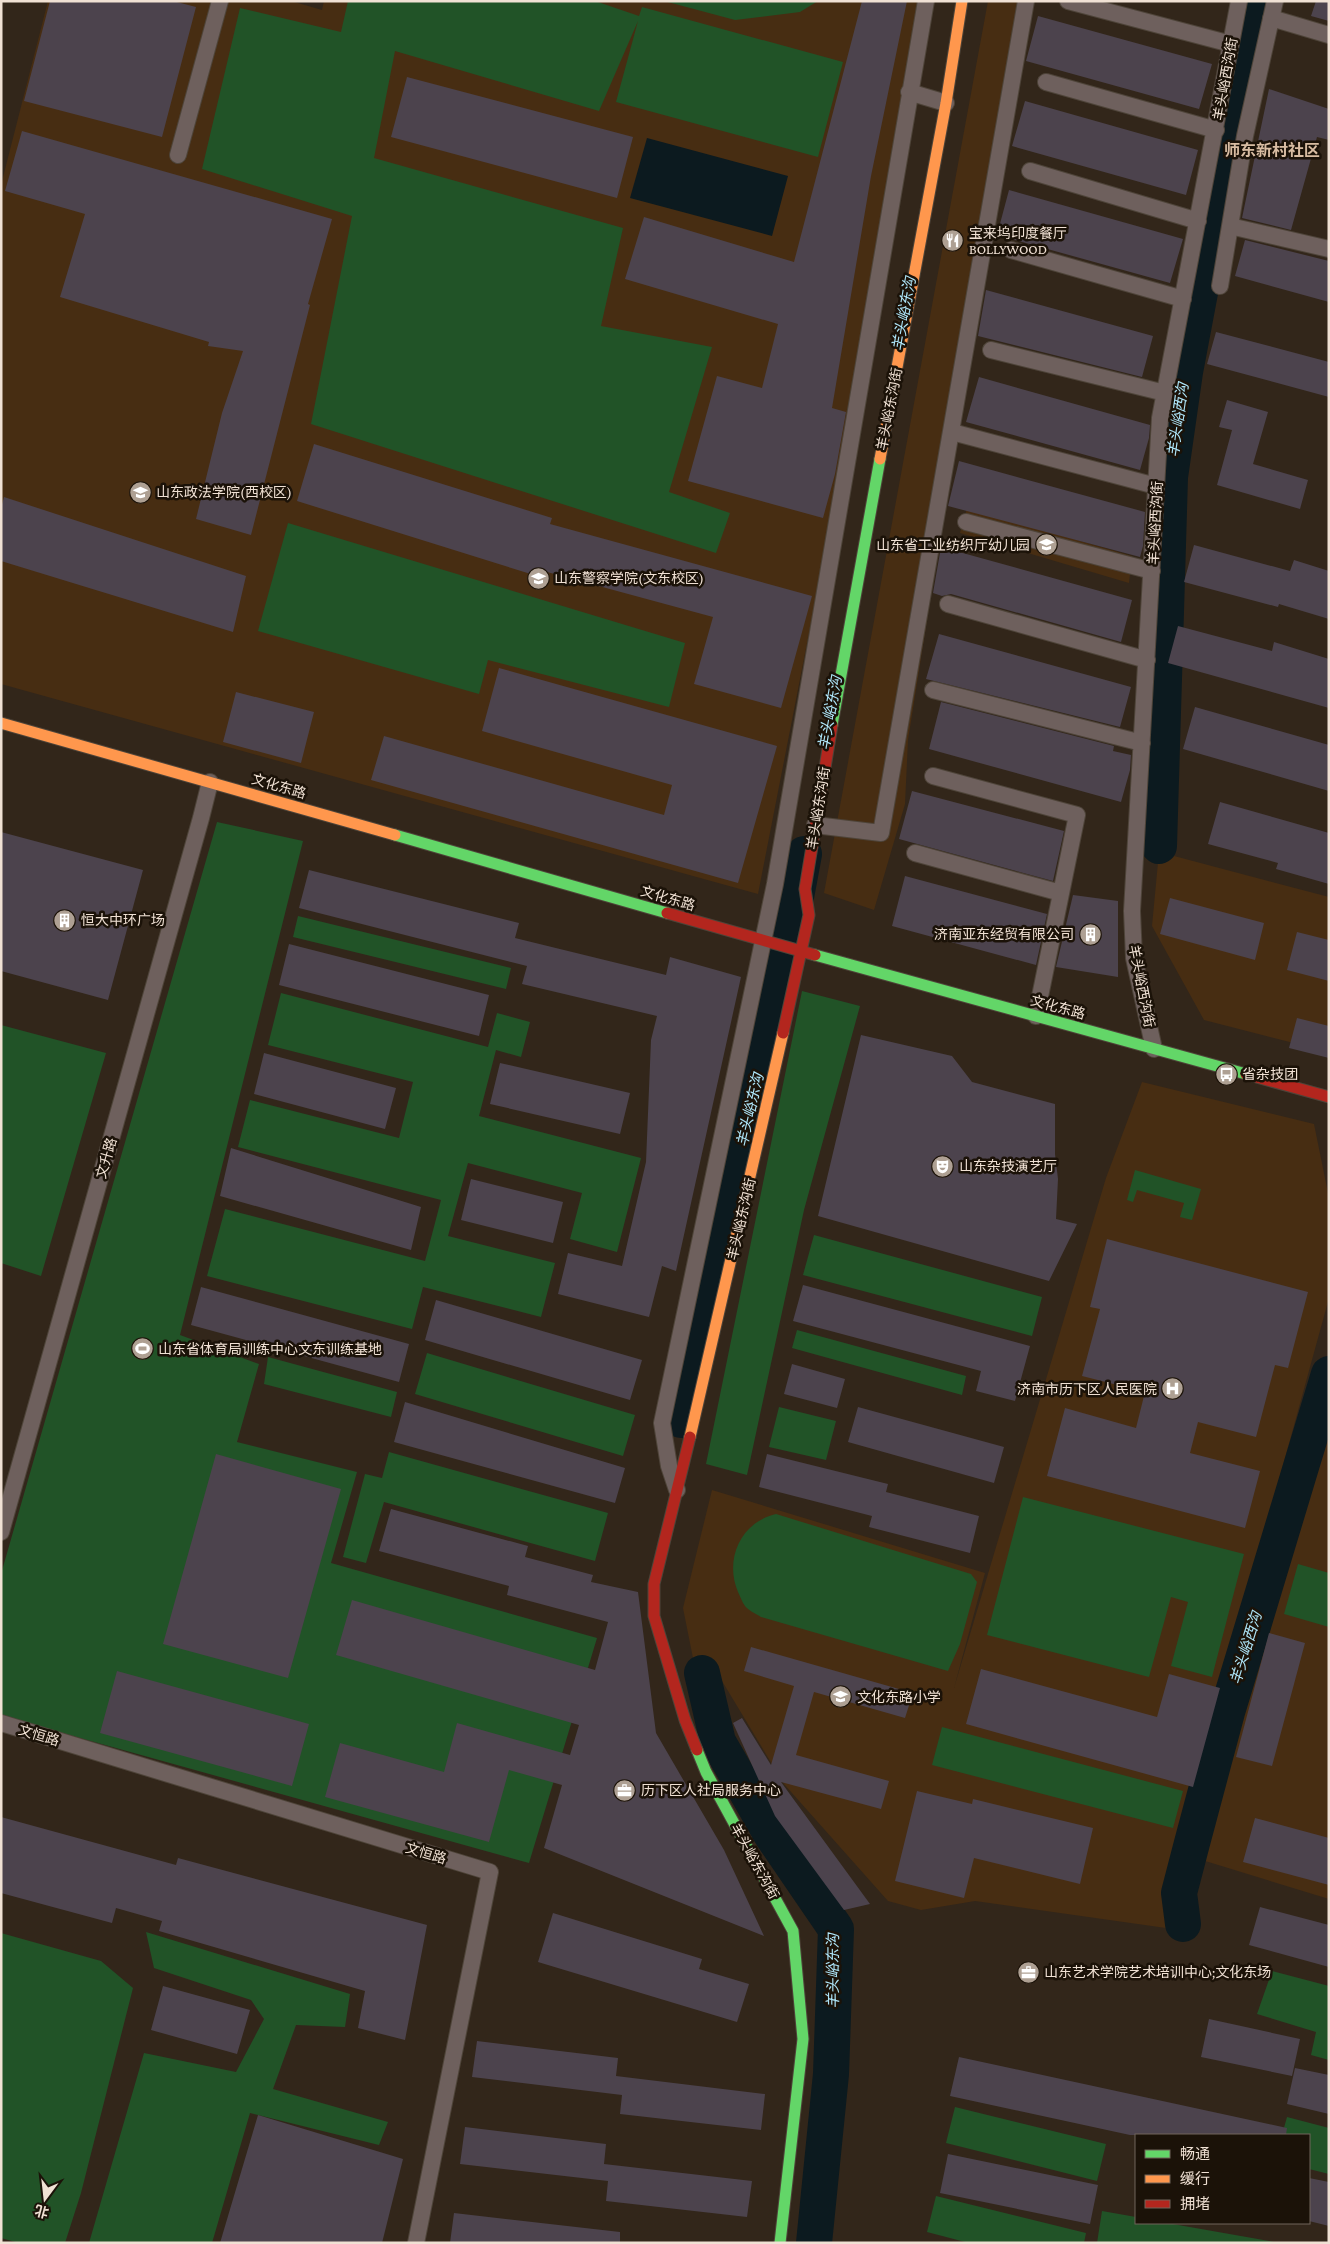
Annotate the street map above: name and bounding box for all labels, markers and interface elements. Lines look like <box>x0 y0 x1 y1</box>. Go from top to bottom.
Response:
street label: 羊头峪西沟街 <box>1210 36 1240 122</box>
district label: 师东新村社区 <box>1224 141 1320 159</box>
place label: 宝来坞印度餐厅 BOLLYWOOD <box>969 225 1067 257</box>
restaurant icon: 宝来坞印度餐厅 BOLLYWOOD <box>941 229 965 253</box>
water label: 羊头峪东沟 <box>890 274 919 352</box>
street label: 羊头峪东沟街 <box>873 366 905 452</box>
water label: 羊头峪西沟 <box>1165 380 1191 458</box>
school or university icon: 山东政法学院(西校区) <box>128 480 152 504</box>
street label: 羊头峪西沟街 <box>1145 481 1165 565</box>
place label: 山东政法学院(西校区) <box>156 484 292 501</box>
school or university icon: 山东省工业纺织厅幼儿园 <box>1034 533 1058 557</box>
place label: 山东省工业纺织厅幼儿园 <box>876 537 1030 553</box>
school or university icon: 山东警察学院(文东校区) <box>526 566 550 590</box>
place label: 山东警察学院(文东校区) <box>554 570 704 587</box>
water label: 羊头峪东沟 <box>816 673 845 751</box>
street label: 羊头峪东沟街 <box>804 765 832 851</box>
street label: 文化东路 <box>250 771 308 801</box>
street label: 文化东路 <box>639 883 697 913</box>
building icon: 恒大中环广场 <box>53 908 77 932</box>
place label: 恒大中环广场 <box>81 912 165 928</box>
building icon: 济南亚东经贸有限公司 <box>1078 922 1102 946</box>
place label: 济南亚东经贸有限公司 <box>934 926 1074 942</box>
street label: 羊头峪西沟街 <box>1126 943 1158 1029</box>
street label: 文化东路 <box>1029 992 1087 1022</box>
bus stop icon: 省杂技团 <box>1214 1062 1238 1086</box>
place label: 省杂技团 <box>1242 1066 1298 1082</box>
water label: 羊头峪东沟 <box>734 1070 767 1148</box>
street label: 文升路 <box>93 1136 119 1180</box>
theatre icon: 山东杂技演艺厅 <box>931 1154 955 1178</box>
place label: 山东杂技演艺厅 <box>959 1158 1057 1174</box>
street label: 羊头峪东沟街 <box>724 1176 758 1262</box>
sports icon: 山东省体育局训练中心文东训练基地 <box>130 1337 154 1361</box>
place label: 山东省体育局训练中心文东训练基地 <box>158 1341 382 1357</box>
hospital icon: 济南市历下区人民医院 <box>1161 1377 1185 1401</box>
place label: 济南市历下区人民医院 <box>1017 1381 1157 1397</box>
water label: 羊头峪西沟 <box>1227 1608 1265 1686</box>
school or university icon: 文化东路小学 <box>829 1685 853 1709</box>
place label: 文化东路小学 <box>857 1689 941 1705</box>
street label: 文恒路 <box>17 1721 61 1749</box>
office icon: 历下区人社局服务中心 <box>613 1778 637 1802</box>
place label: 历下区人社局服务中心 <box>641 1782 781 1798</box>
street label: 羊头峪东沟街 <box>728 1820 782 1902</box>
street label: 文恒路 <box>404 1839 448 1867</box>
water label: 羊头峪东沟 <box>825 1932 841 2009</box>
office icon: 山东艺术学院艺术培训中心;文化东场 <box>1016 1960 1040 1984</box>
place label: 山东艺术学院艺术培训中心;文化东场 <box>1044 1964 1271 1980</box>
legend <box>1135 2134 1310 2224</box>
text: 畅通 <box>1180 2146 1210 2162</box>
text: 缓行 <box>1180 2171 1210 2187</box>
north arrow <box>20 2174 70 2224</box>
text: 拥堵 <box>1180 2196 1210 2212</box>
text: 北 <box>33 2202 50 2221</box>

